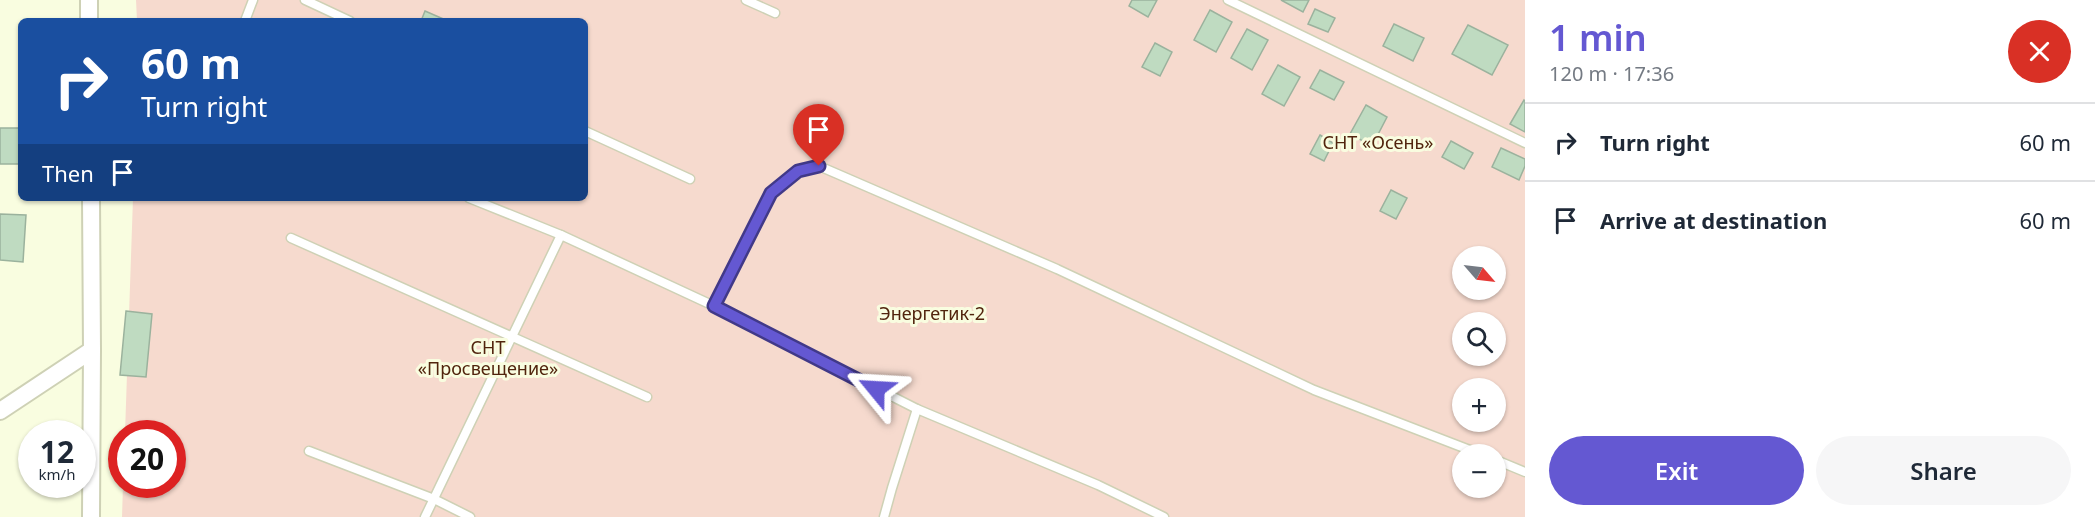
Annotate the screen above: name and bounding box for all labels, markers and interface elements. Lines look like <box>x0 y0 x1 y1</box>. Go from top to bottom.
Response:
text: 1 min <box>1549 13 1647 62</box>
button: close <box>2008 20 2071 83</box>
text: 60 m <box>141 34 241 91</box>
icon: right <box>42 42 120 120</box>
text: 120 m · 17:36 <box>1549 60 1674 87</box>
text: Turn right <box>141 88 267 125</box>
pin <box>793 104 844 166</box>
icon: arrive <box>802 113 835 146</box>
icon: right <box>1549 126 1582 159</box>
text: Turn right <box>1600 127 1710 157</box>
text: 60 m <box>2020 127 2071 157</box>
park label: СНТ «Осень» <box>1322 130 1434 154</box>
icon: arrive <box>106 156 139 189</box>
text: Then <box>42 158 94 188</box>
icon: arrive <box>1549 204 1582 237</box>
text: Arrive at destination <box>1600 205 1827 235</box>
text: 60 m <box>2020 205 2071 235</box>
north arrow <box>1452 246 1506 300</box>
map controls <box>1452 246 1506 498</box>
park label: Энергетик-2 <box>879 301 985 325</box>
button: search <box>1452 312 1506 366</box>
park label: СНТ «Просвещение» <box>418 335 558 380</box>
position arrow <box>844 357 908 421</box>
button: + <box>1452 378 1506 432</box>
speed limit sign: 20 <box>108 420 186 498</box>
text: 12 <box>40 431 74 472</box>
button: Exit <box>1549 436 1804 505</box>
button: Share <box>1816 436 2071 505</box>
button: − <box>1452 444 1506 498</box>
text: km/h <box>39 464 75 484</box>

